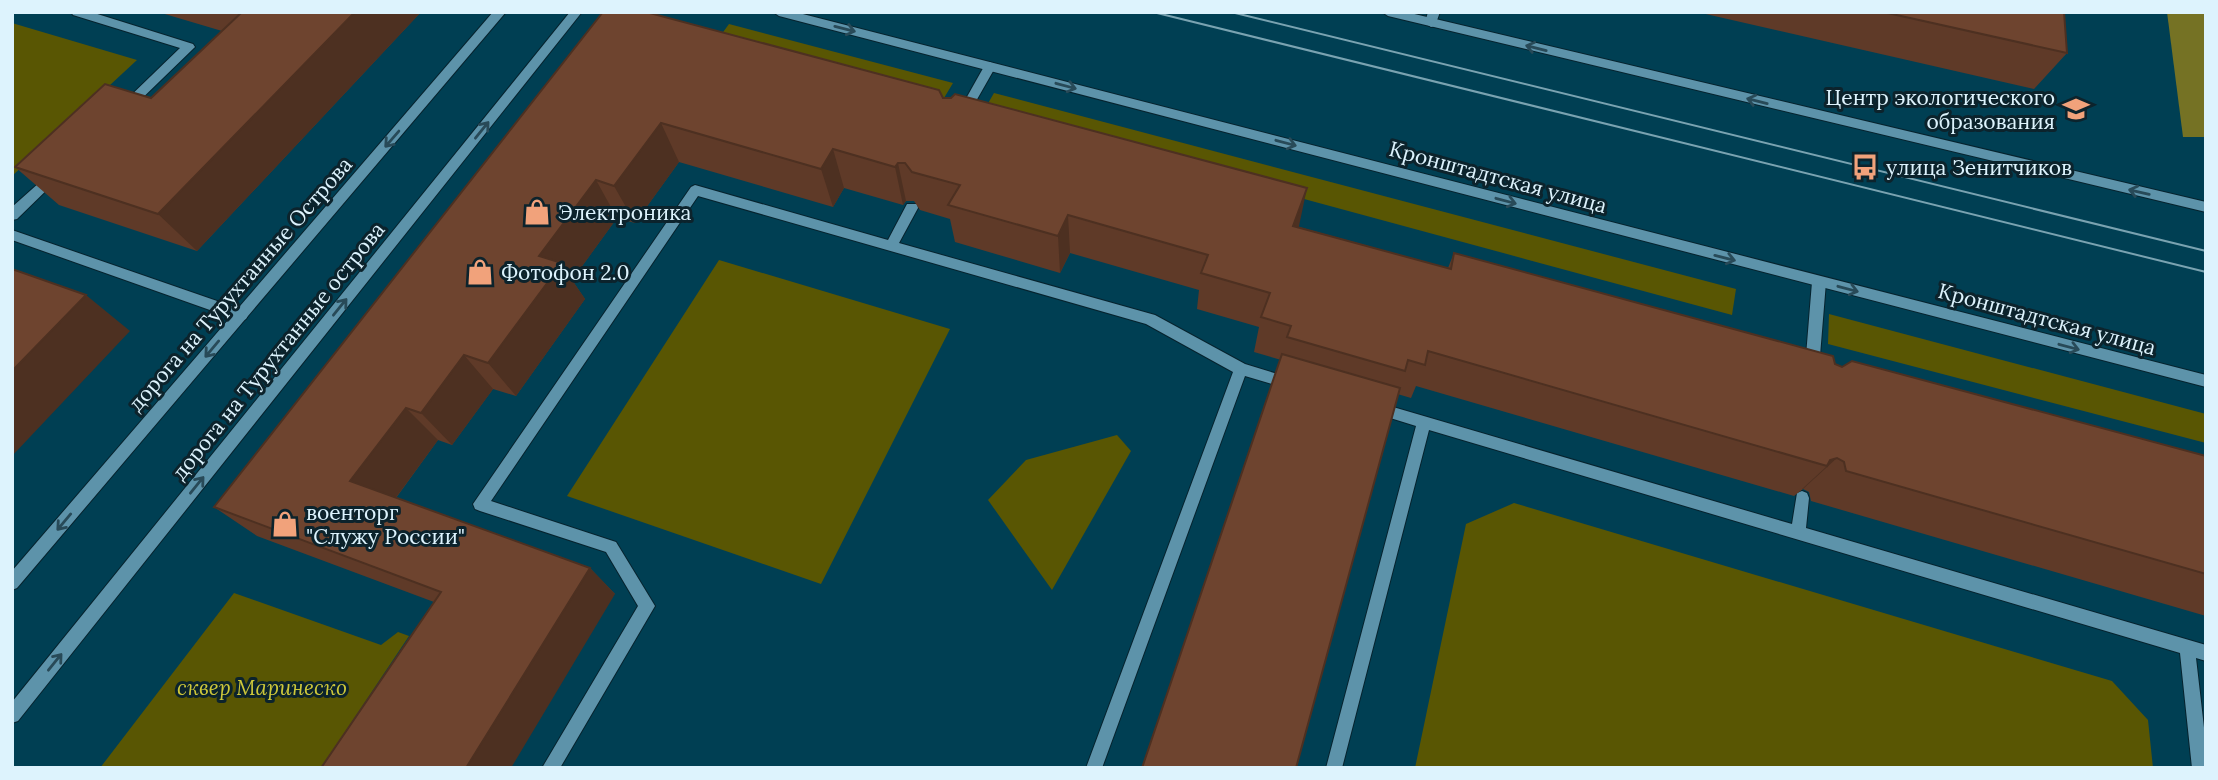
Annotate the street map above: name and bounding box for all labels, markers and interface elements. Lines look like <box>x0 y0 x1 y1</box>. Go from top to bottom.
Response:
one-way arrow <box>833 23 856 36</box>
one-way arrow <box>1525 41 1548 54</box>
one-way arrow <box>1054 80 1076 93</box>
place label: Центр экологического образования <box>1826 84 2055 135</box>
one-way arrow <box>1746 94 1769 107</box>
school or university icon: Центр экологического образования <box>2061 94 2091 124</box>
one-way arrow <box>474 121 490 139</box>
one-way arrow <box>384 129 400 147</box>
street label: Кронштадтская улица <box>1386 135 1610 219</box>
one-way arrow <box>1275 138 1297 151</box>
street label: дорога на Турухтанные Острова <box>122 151 358 417</box>
bus stop icon: улица Зенитчиков <box>1850 152 1880 182</box>
place label: улица Зенитчиков <box>1886 154 2072 181</box>
one-way arrow <box>2128 185 2151 198</box>
one-way arrow <box>1494 195 1517 208</box>
shop icon: Электроника <box>522 197 552 227</box>
place label: Электроника <box>558 199 691 226</box>
street label: дорога на Турухтанные острова <box>166 217 391 485</box>
one-way arrow <box>1713 252 1736 265</box>
shop icon: Фотофон 2.0 <box>465 257 495 287</box>
place label: Фотофон 2.0 <box>501 259 629 286</box>
street label: Кронштадтская улица <box>1935 277 2159 361</box>
one-way arrow <box>1837 284 1859 297</box>
one-way arrow <box>332 299 347 317</box>
one-way arrow <box>204 339 220 357</box>
one-way arrow <box>2057 341 2079 354</box>
one-way arrow <box>190 476 205 494</box>
place label: военторг "Служу России" <box>306 499 465 550</box>
shop icon: военторг "Служу России" <box>270 509 300 539</box>
one-way arrow <box>56 512 72 530</box>
one-way arrow <box>47 654 63 672</box>
park label: сквер Маринеско <box>177 674 347 701</box>

